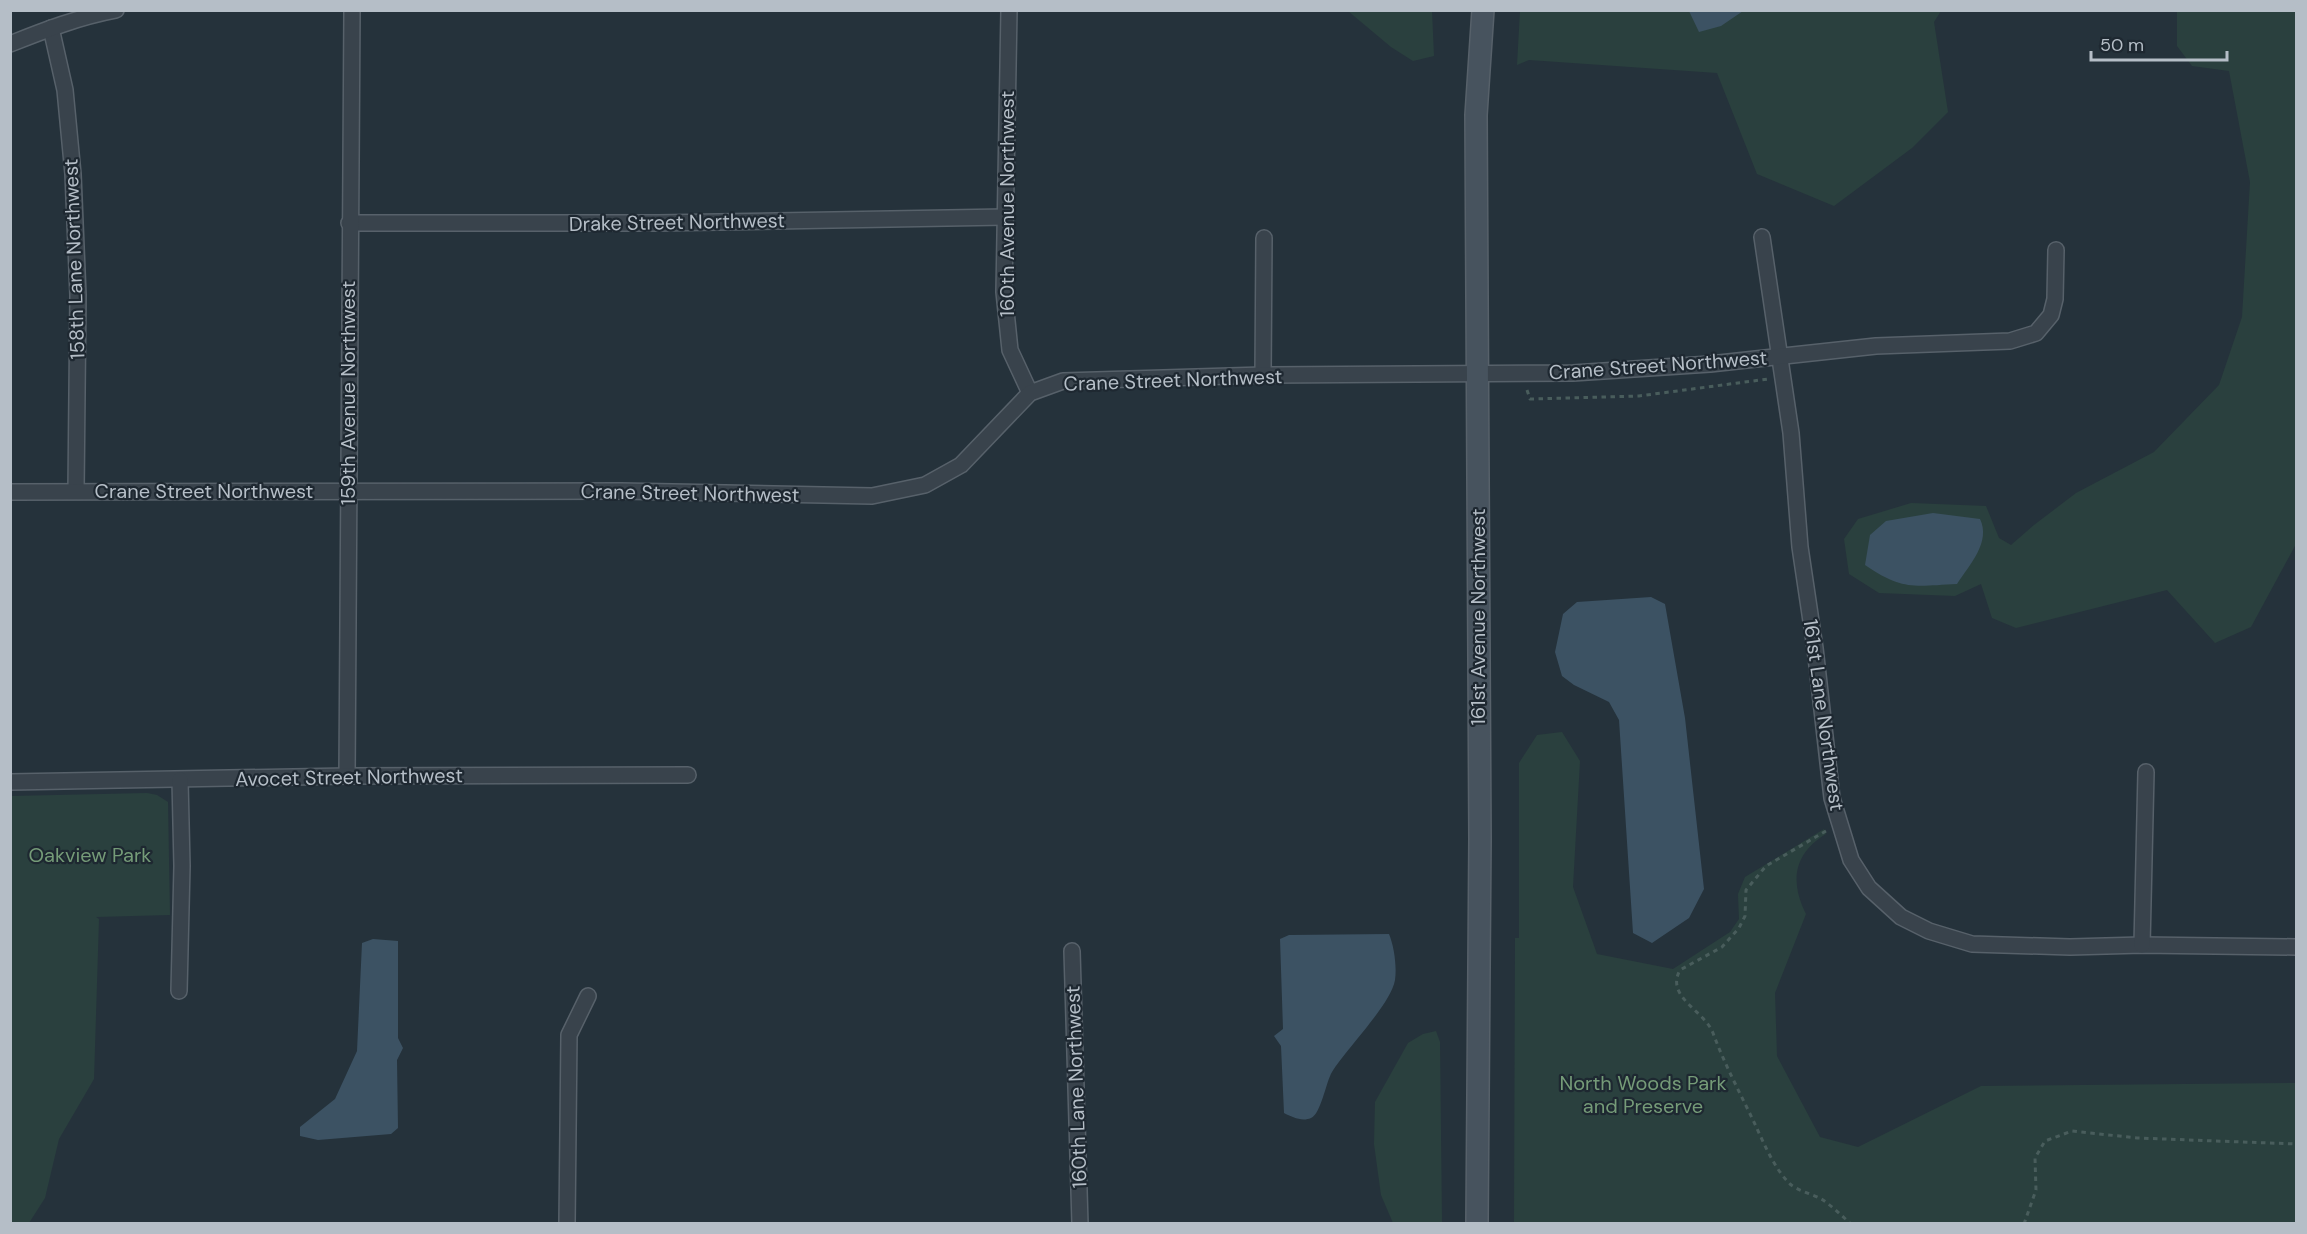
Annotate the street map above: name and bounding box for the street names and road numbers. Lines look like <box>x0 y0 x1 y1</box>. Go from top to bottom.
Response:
street label: 160th Avenue Northwest <box>994 91 1020 317</box>
street label: 158th Lane Northwest <box>57 158 90 360</box>
street label: Drake Street Northwest <box>569 207 785 237</box>
street label: 159th Avenue Northwest <box>335 281 361 505</box>
street label: Crane Street Northwest <box>1548 344 1768 386</box>
street label: Crane Street Northwest <box>1063 363 1283 397</box>
street label: Crane Street Northwest <box>95 478 314 504</box>
street label: Crane Street Northwest <box>580 478 800 508</box>
street label: 161st Avenue Northwest <box>1465 508 1491 726</box>
street label: 161st Lane Northwest <box>1798 617 1850 813</box>
street label: Avocet Street Northwest <box>235 762 463 792</box>
street label: 160th Lane Northwest <box>1059 985 1093 1189</box>

